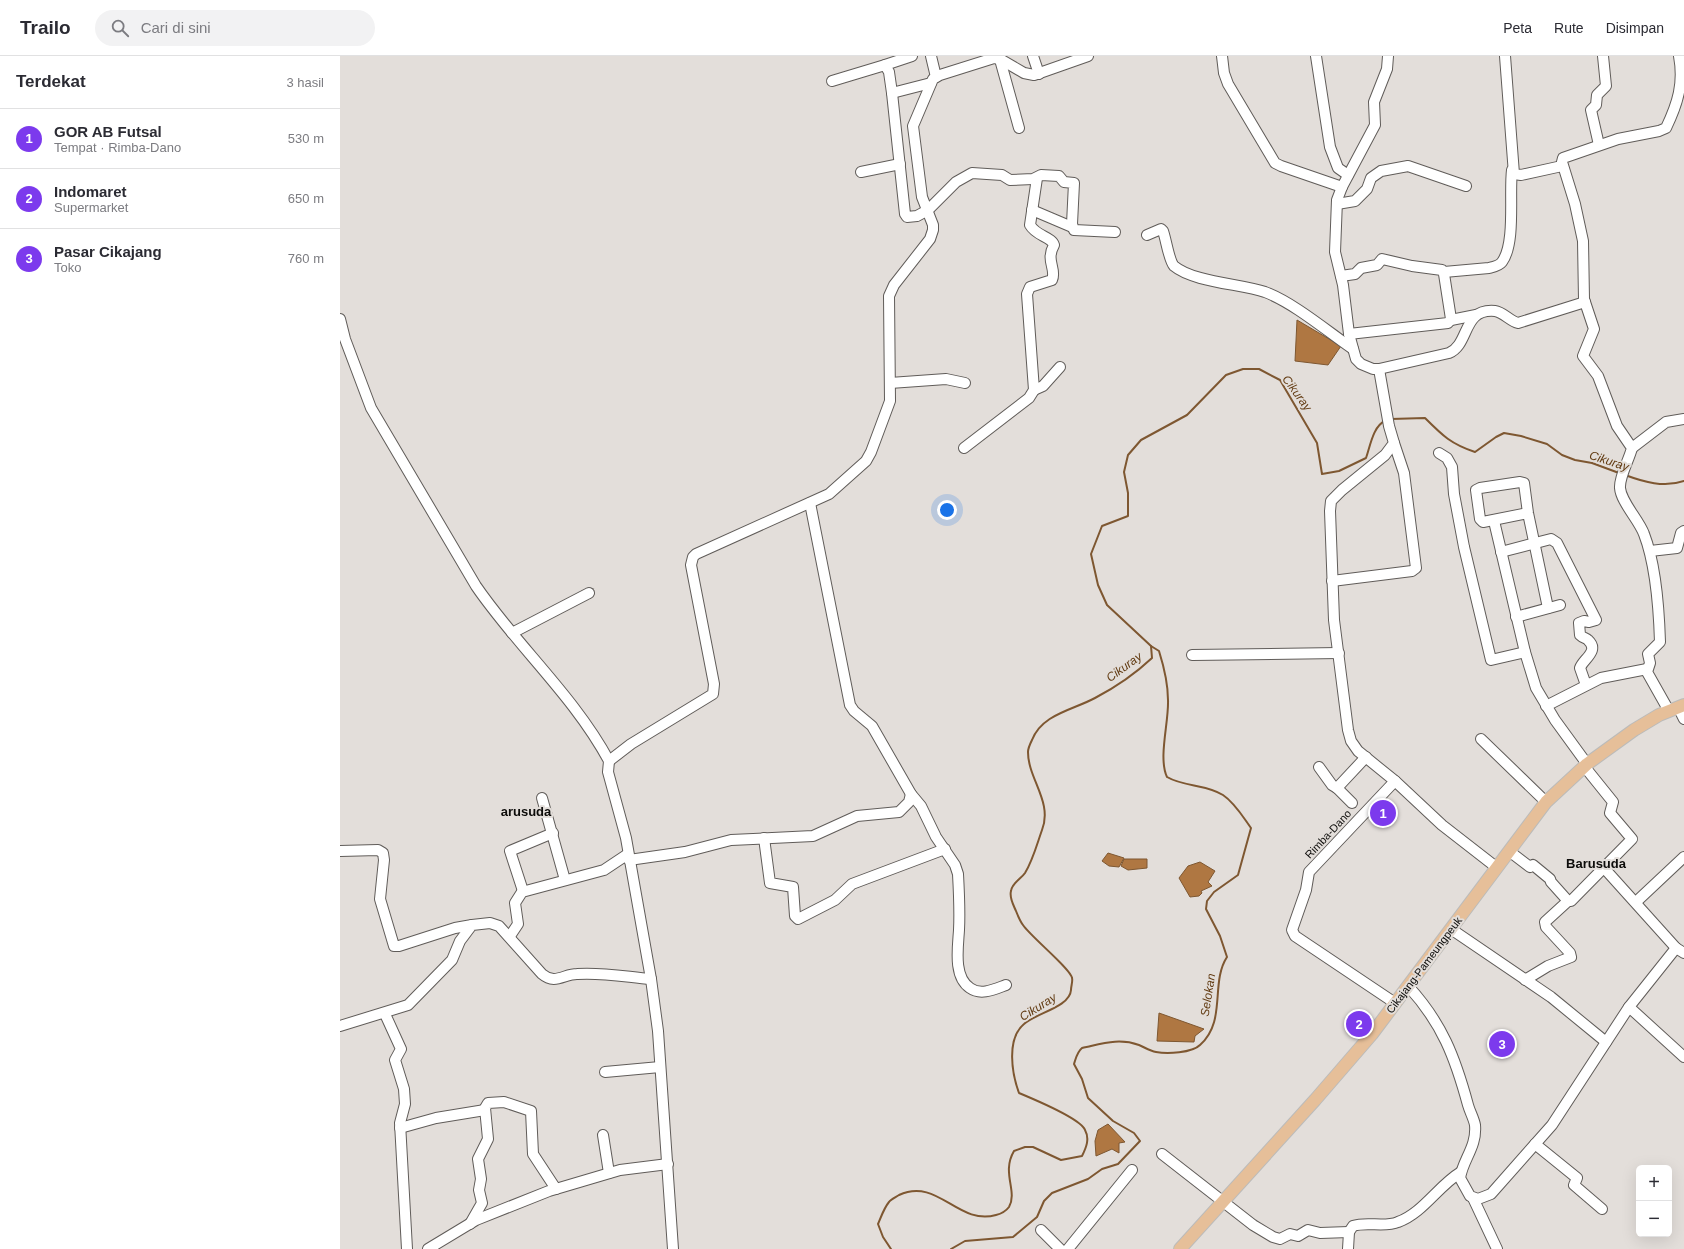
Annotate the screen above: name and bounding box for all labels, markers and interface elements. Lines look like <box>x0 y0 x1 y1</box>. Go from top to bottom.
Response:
search box <box>95 10 375 46</box>
text: Trailo <box>20 17 71 38</box>
icon: search <box>109 17 131 39</box>
text: Cari di sini <box>141 19 211 36</box>
text: Peta <box>1503 20 1532 36</box>
text: Rute <box>1554 20 1584 36</box>
text: Disimpan <box>1606 20 1664 36</box>
text: Terdekat <box>16 72 86 91</box>
text: 3 hasil <box>286 75 324 90</box>
text: GOR AB Futsal <box>54 123 162 140</box>
text: 1 <box>25 131 33 146</box>
text: 530 m <box>288 131 324 146</box>
text: Tempat · Rimba-Dano <box>54 140 181 155</box>
text: Indomaret <box>54 183 127 200</box>
text: 2 <box>25 191 33 206</box>
text: 650 m <box>288 191 324 206</box>
text: Supermarket <box>54 200 128 215</box>
text: Pasar Cikajang <box>54 243 162 260</box>
text: 3 <box>25 251 33 266</box>
text: 760 m <box>288 251 324 266</box>
text: Toko <box>54 260 81 275</box>
water label: Cikuray <box>1279 372 1315 414</box>
water label: Cikuray <box>1587 448 1631 474</box>
your location <box>937 500 957 520</box>
water label: Cikuray <box>1103 649 1145 685</box>
pin: 1 <box>1370 798 1396 828</box>
district label: arusuda <box>501 804 552 819</box>
street label: Rimba-Dano <box>1303 807 1353 861</box>
district label: Barusuda <box>1566 856 1627 871</box>
street label: Cikajang-Pameungpeuk <box>1384 914 1464 1015</box>
water label: Selokan <box>1198 972 1218 1018</box>
water label: Cikuray <box>1017 990 1060 1024</box>
pin: 2 <box>1346 1009 1372 1039</box>
pin: 3 <box>1489 1029 1515 1059</box>
map controls <box>1636 1165 1672 1237</box>
button: + <box>1636 1165 1672 1201</box>
button: − <box>1636 1201 1672 1237</box>

